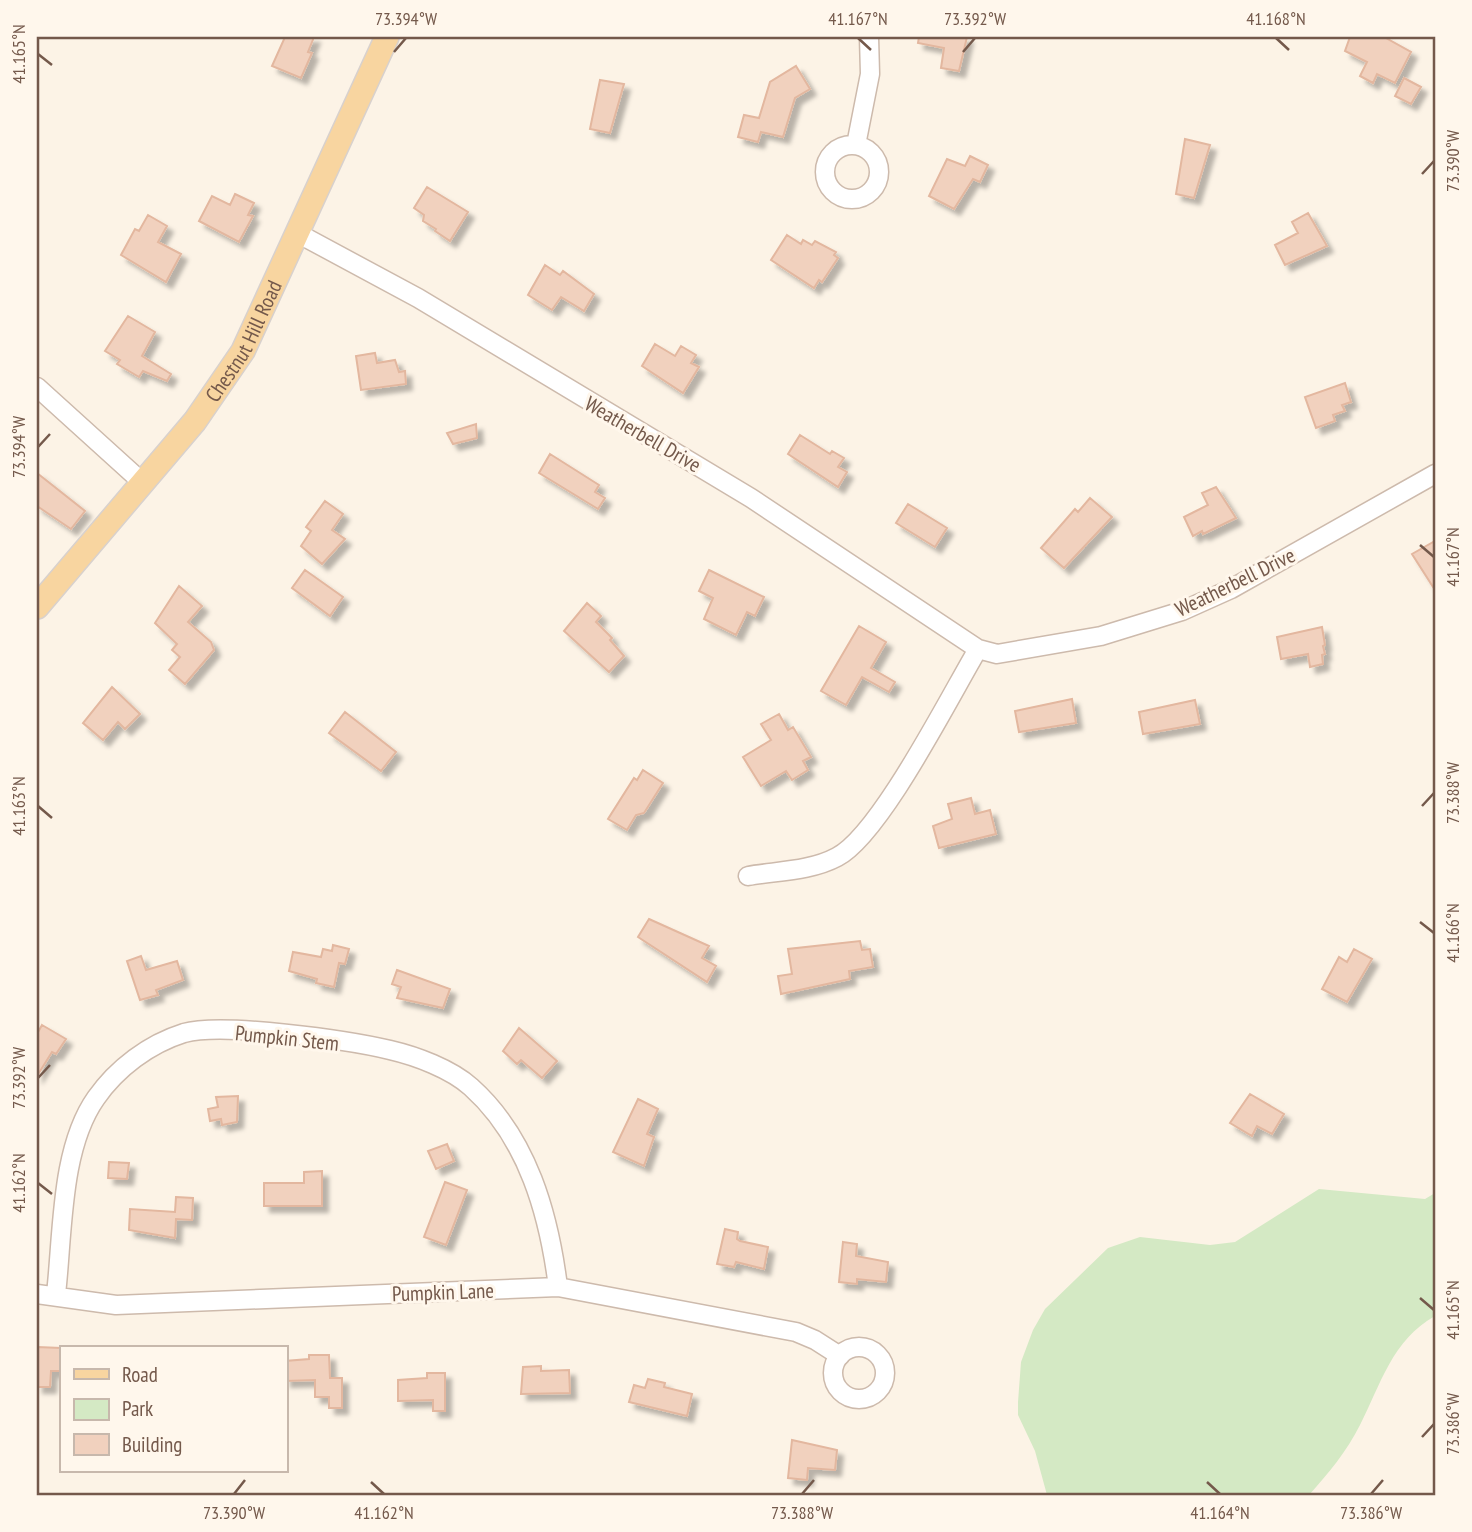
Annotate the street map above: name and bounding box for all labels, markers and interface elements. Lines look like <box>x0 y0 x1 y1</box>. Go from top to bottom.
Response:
text: 73.394°W <box>375 7 437 30</box>
text: 41.167°N <box>828 7 888 30</box>
text: 73.392°W <box>944 7 1006 30</box>
text: 41.168°N <box>1246 7 1306 30</box>
text: 41.165°N <box>7 24 30 84</box>
text: 73.390°W <box>1441 130 1464 192</box>
street label: Chestnut Hill Road <box>199 276 287 407</box>
street label: Weatherbell Drive <box>580 390 706 478</box>
text: 73.394°W <box>7 416 30 478</box>
text: 41.167°N <box>1441 527 1464 587</box>
street label: Weatherbell Drive <box>1171 541 1299 623</box>
text: 73.388°W <box>1441 762 1464 824</box>
text: 41.163°N <box>7 776 30 836</box>
text: 41.166°N <box>1441 903 1464 963</box>
street label: Pumpkin Stem <box>234 1019 340 1057</box>
text: 73.392°W <box>7 1047 30 1109</box>
text: 41.162°N <box>7 1153 30 1213</box>
street label: Pumpkin Lane <box>392 1277 494 1307</box>
text: 41.165°N <box>1441 1280 1464 1340</box>
legend <box>60 1346 287 1472</box>
text: Road <box>122 1361 158 1388</box>
text: 73.386°W <box>1441 1393 1464 1455</box>
text: Park <box>122 1395 153 1422</box>
text: Building <box>122 1431 182 1458</box>
text: 73.390°W <box>203 1501 265 1524</box>
text: 41.162°N <box>354 1501 414 1524</box>
text: 73.388°W <box>771 1501 833 1524</box>
text: 41.164°N <box>1190 1501 1250 1524</box>
text: 73.386°W <box>1340 1501 1402 1524</box>

